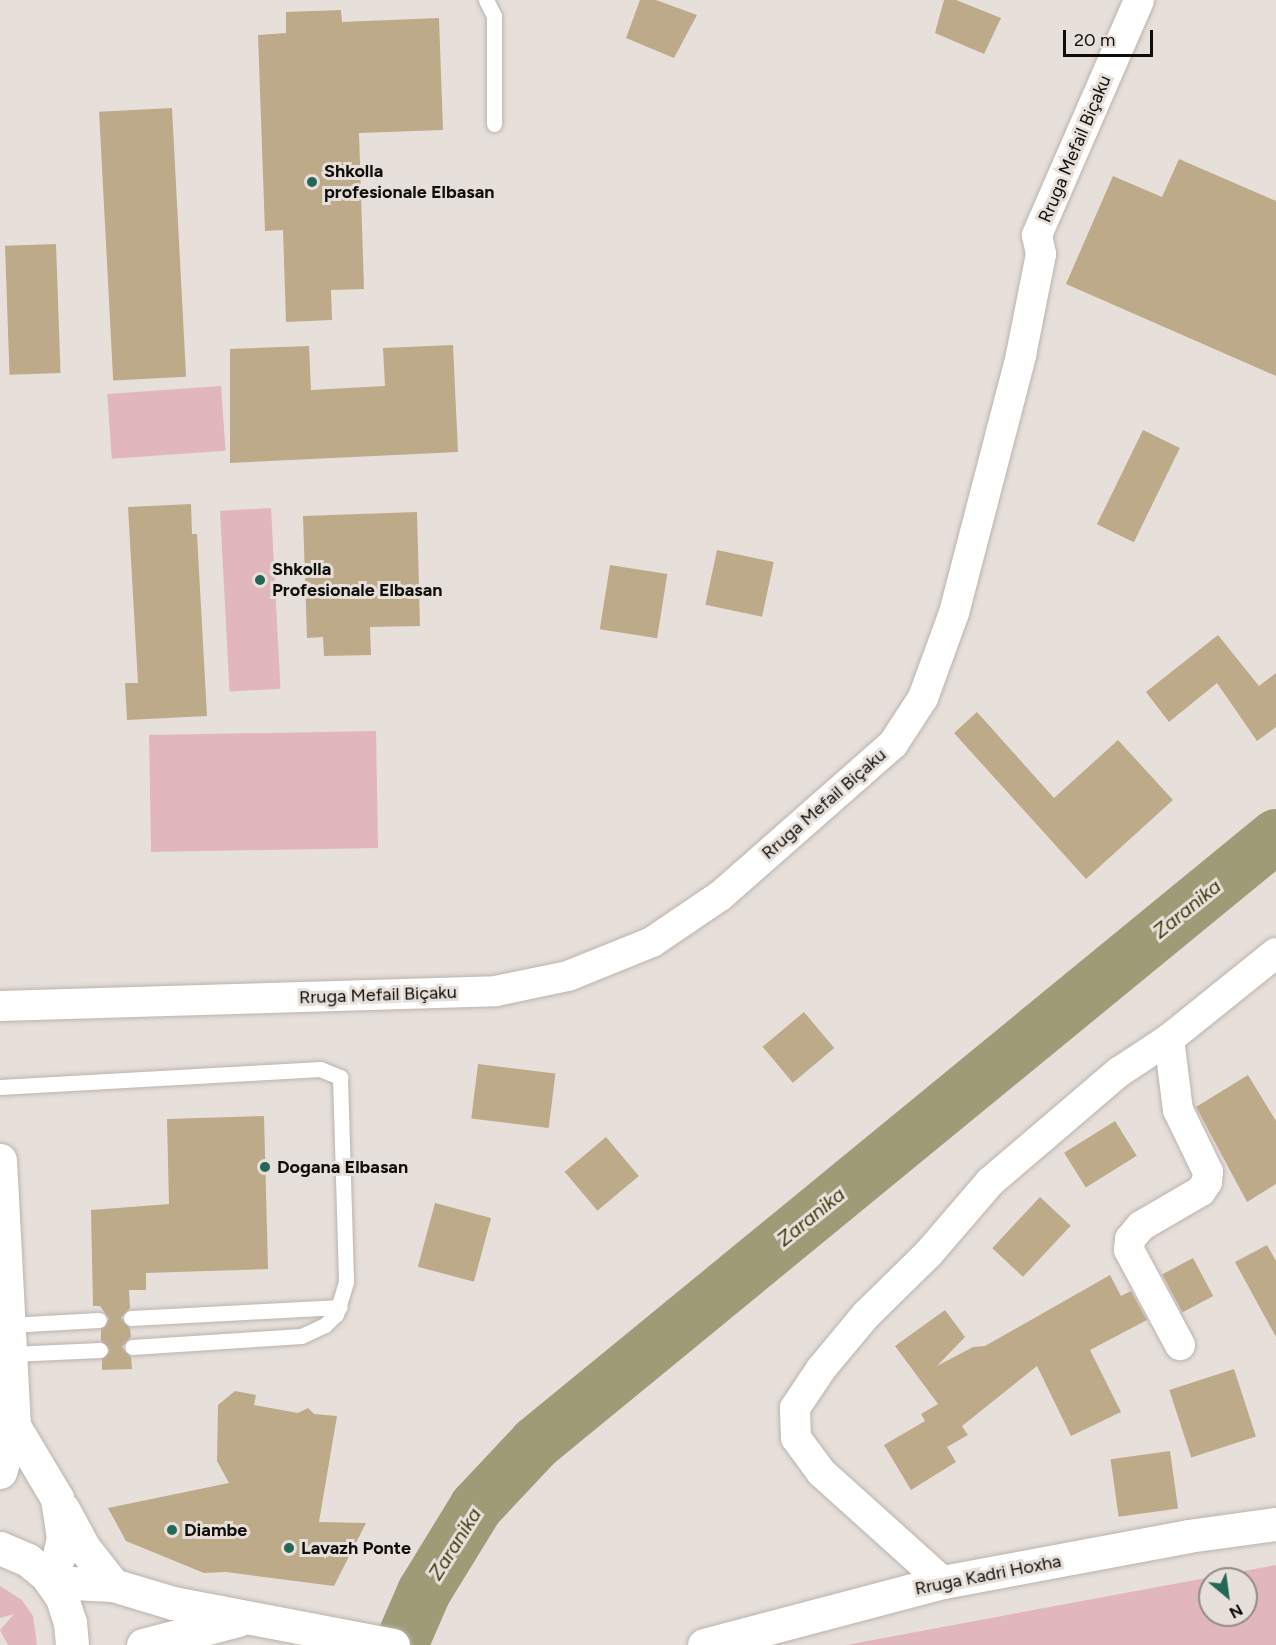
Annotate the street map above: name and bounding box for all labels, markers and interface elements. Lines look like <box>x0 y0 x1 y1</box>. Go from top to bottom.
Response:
scale bar <box>1066 18 1156 56</box>
text: 20 m <box>1074 29 1115 51</box>
street label: Rruga Mefail Biçaku <box>1034 72 1116 226</box>
place label: Shkolla profesionale Elbasan <box>324 161 495 204</box>
marker: Shkolla profesionale Elbasan <box>305 175 319 189</box>
place label: Shkolla Profesionale Elbasan <box>272 559 443 602</box>
marker: Shkolla Profesionale Elbasan <box>253 573 267 587</box>
street label: Rruga Mefail Biçaku <box>757 744 891 864</box>
water label: Zaranika <box>1148 874 1226 944</box>
street label: Rruga Mefail Biçaku <box>299 981 457 1009</box>
place label: Dogana Elbasan <box>277 1156 408 1178</box>
marker: Dogana Elbasan <box>258 1160 272 1174</box>
water label: Zaranika <box>772 1182 850 1252</box>
water label: Zaranika <box>424 1504 486 1584</box>
place label: Diambe <box>184 1519 247 1541</box>
marker: Diambe <box>165 1523 179 1537</box>
place label: Lavazh Ponte <box>301 1537 411 1559</box>
marker: Lavazh Ponte <box>282 1541 296 1555</box>
street label: Rruga Kadri Hoxha <box>913 1550 1063 1600</box>
north arrow <box>1198 1567 1258 1627</box>
text: N <box>1226 1600 1246 1623</box>

